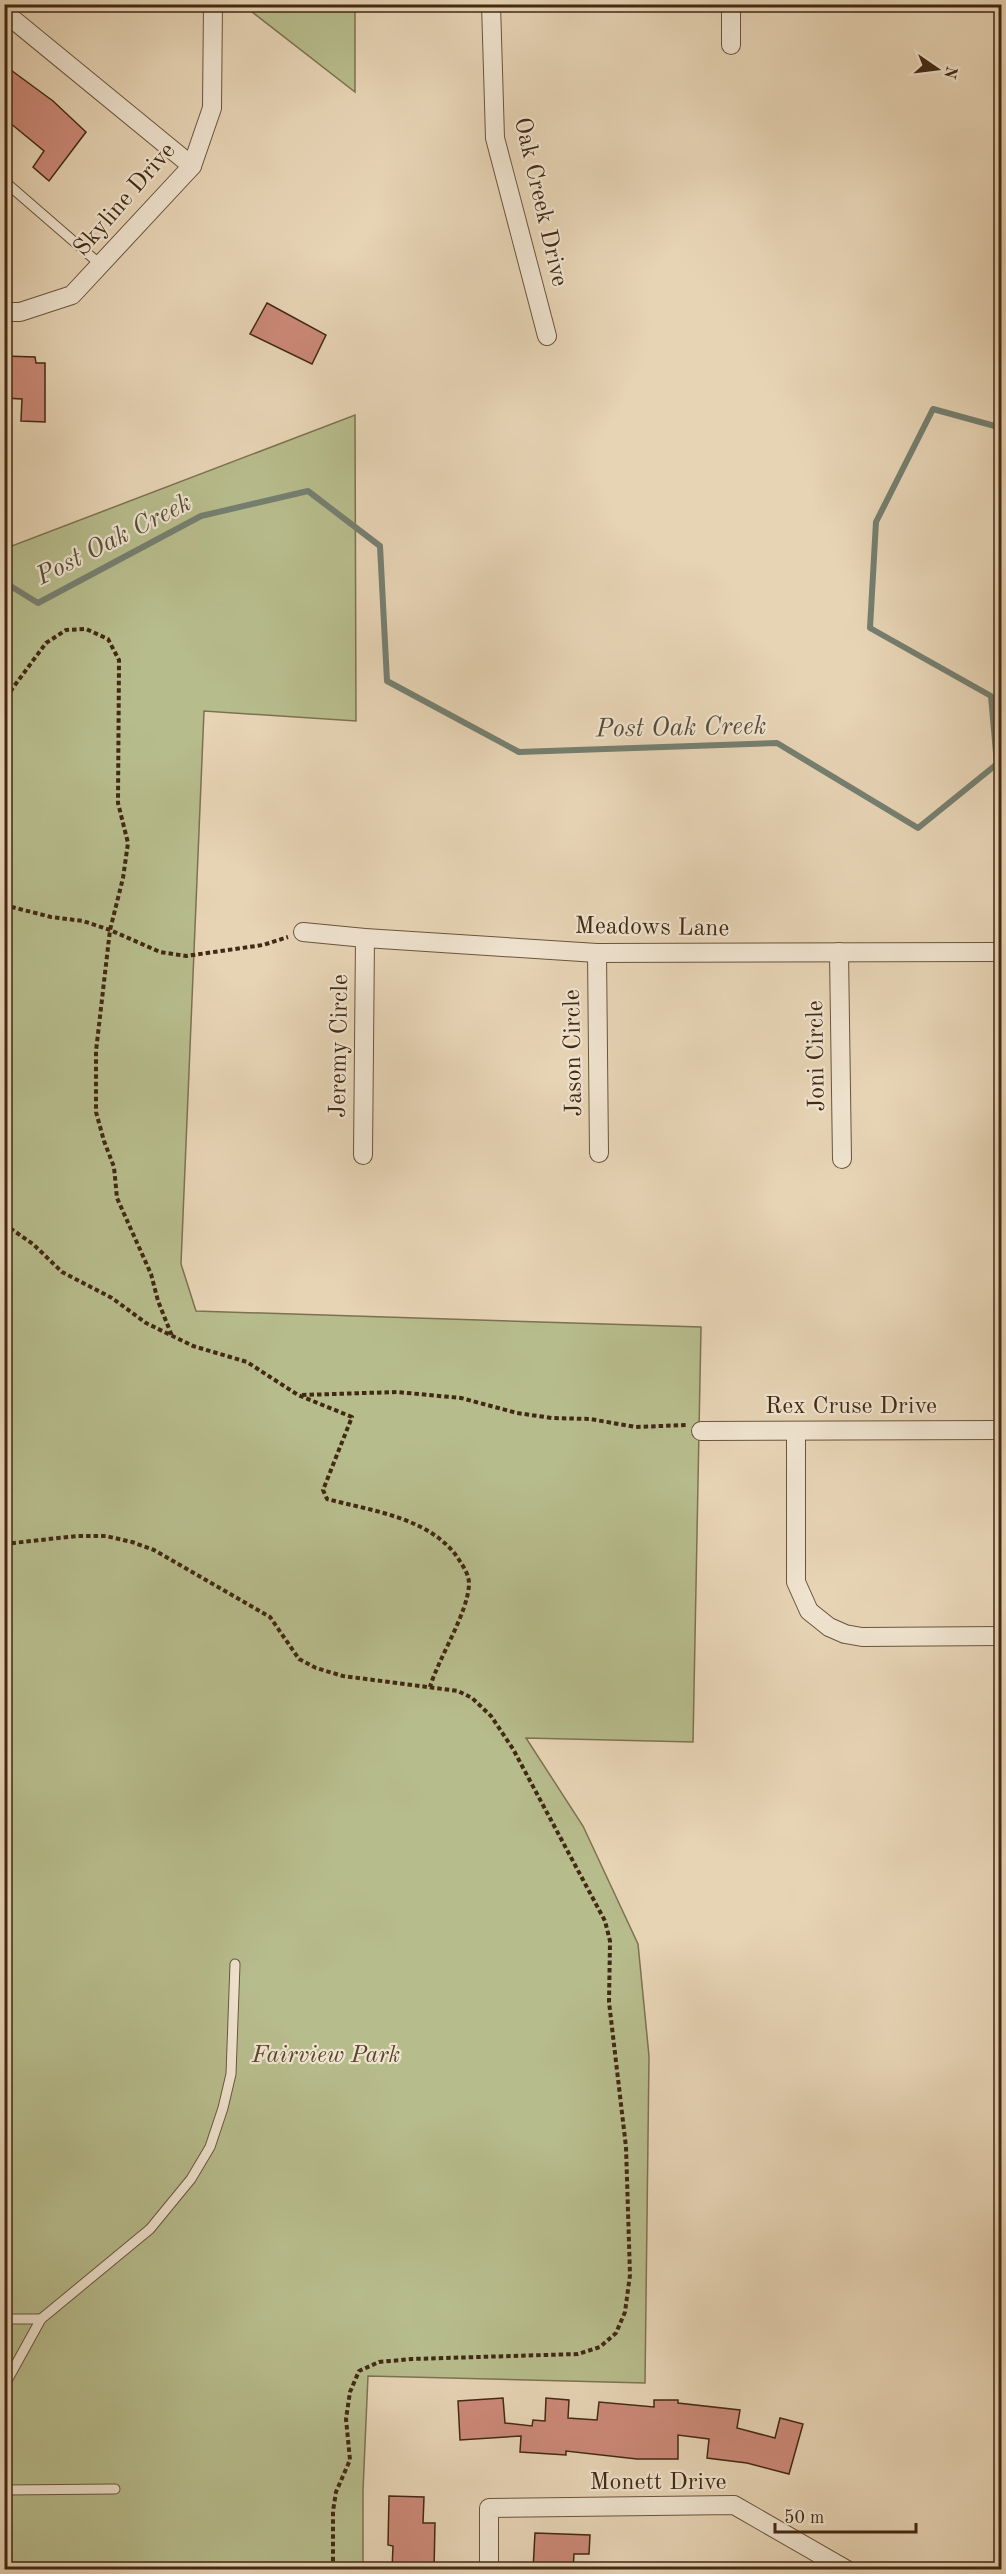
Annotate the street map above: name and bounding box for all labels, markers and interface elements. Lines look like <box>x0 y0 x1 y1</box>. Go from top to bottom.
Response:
north arrow <box>907 39 967 99</box>
text: N <box>940 64 959 81</box>
street label: Oak Creek Drive <box>509 115 571 289</box>
street label: Skyline Drive <box>70 139 180 261</box>
water label: Post Oak Creek <box>31 490 196 591</box>
water label: Post Oak Creek <box>594 714 767 743</box>
street label: Meadows Lane <box>574 915 730 941</box>
street label: Jeremy Circle <box>327 974 353 1118</box>
street label: Jason Circle <box>561 989 587 1117</box>
street label: Joni Circle <box>804 1000 830 1112</box>
street label: Rex Cruse Drive <box>765 1395 937 1419</box>
park label: Fairview Park <box>251 2044 400 2068</box>
street label: Monett Drive <box>589 2471 727 2495</box>
scale bar <box>775 2496 916 2534</box>
text: 50 m <box>784 2509 824 2527</box>

